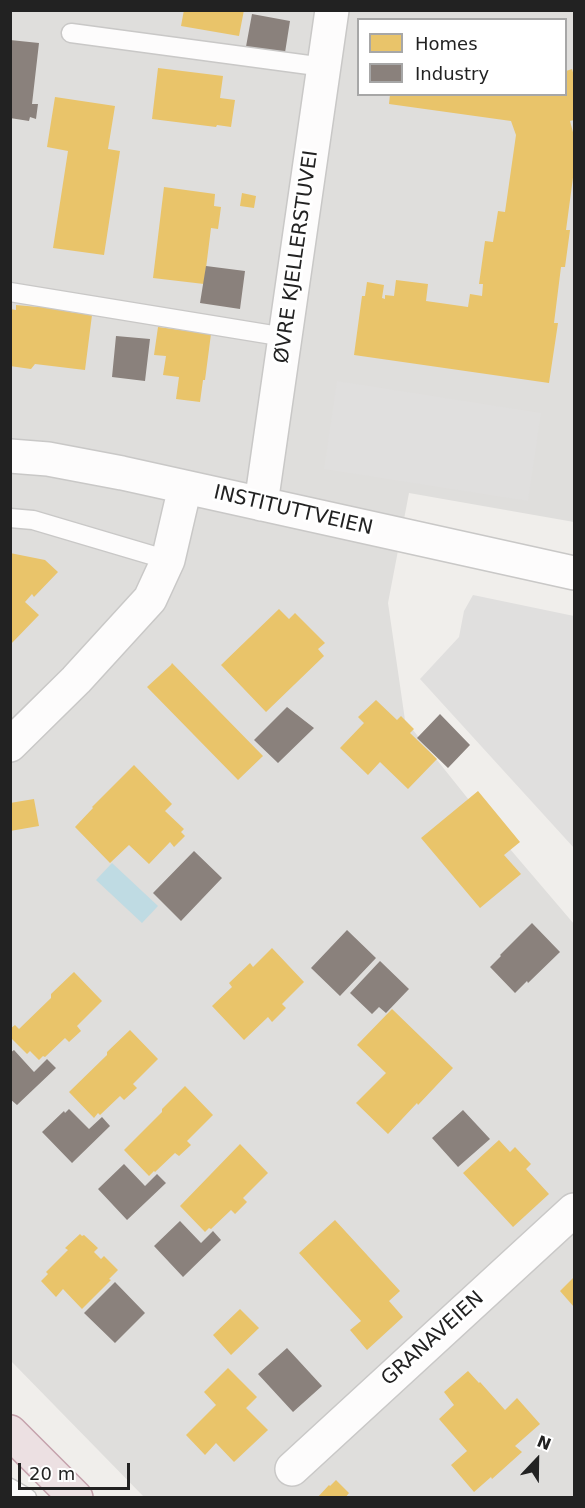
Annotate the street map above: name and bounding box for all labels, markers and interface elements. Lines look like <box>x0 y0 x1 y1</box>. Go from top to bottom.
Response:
legend <box>357 18 567 96</box>
text: Homes <box>415 33 478 54</box>
text: Industry <box>415 63 489 84</box>
street label: ØVRE KJELLERSTUVEI <box>270 149 324 365</box>
street label: INSTITUTTVEIEN <box>211 481 375 541</box>
street label: GRANAVEIEN <box>377 1287 489 1391</box>
north arrow <box>507 1430 567 1490</box>
text: N <box>534 1432 554 1454</box>
scale bar <box>21 1451 134 1489</box>
text: 20 m <box>29 1463 75 1484</box>

